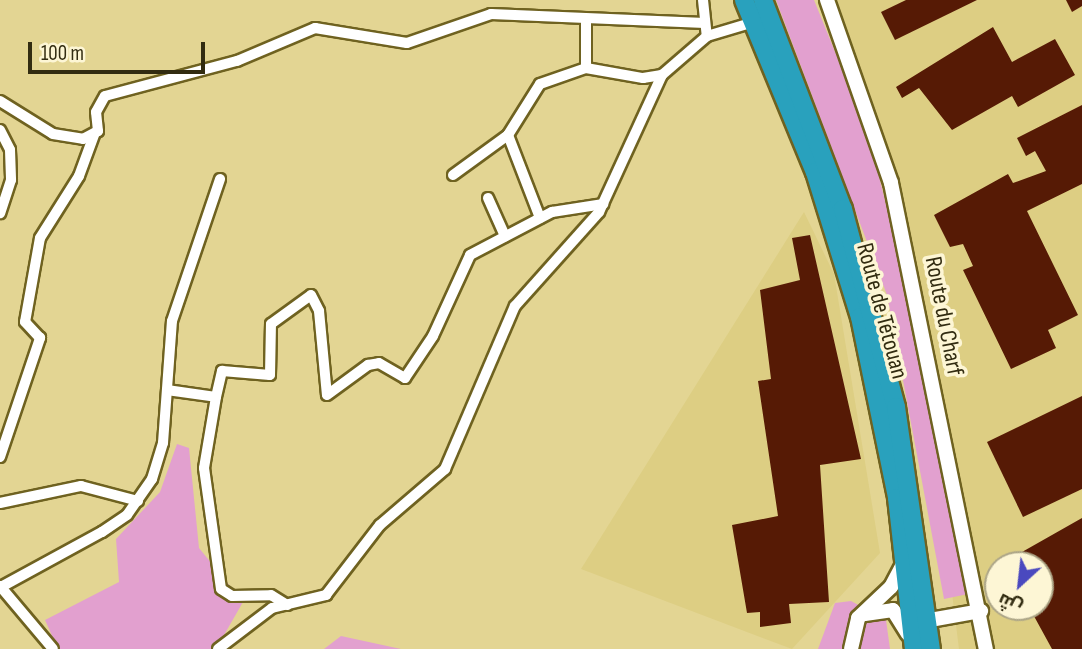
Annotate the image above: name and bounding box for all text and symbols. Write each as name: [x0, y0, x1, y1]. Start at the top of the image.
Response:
scale bar: [32, 28, 208, 72]
text: 100 m: [41, 41, 84, 66]
street label: Route de Tétouan: [850, 240, 914, 382]
street label: Route du Charf: [918, 254, 970, 378]
north arrow: [984, 551, 1054, 621]
text: ش: [994, 588, 1026, 619]

